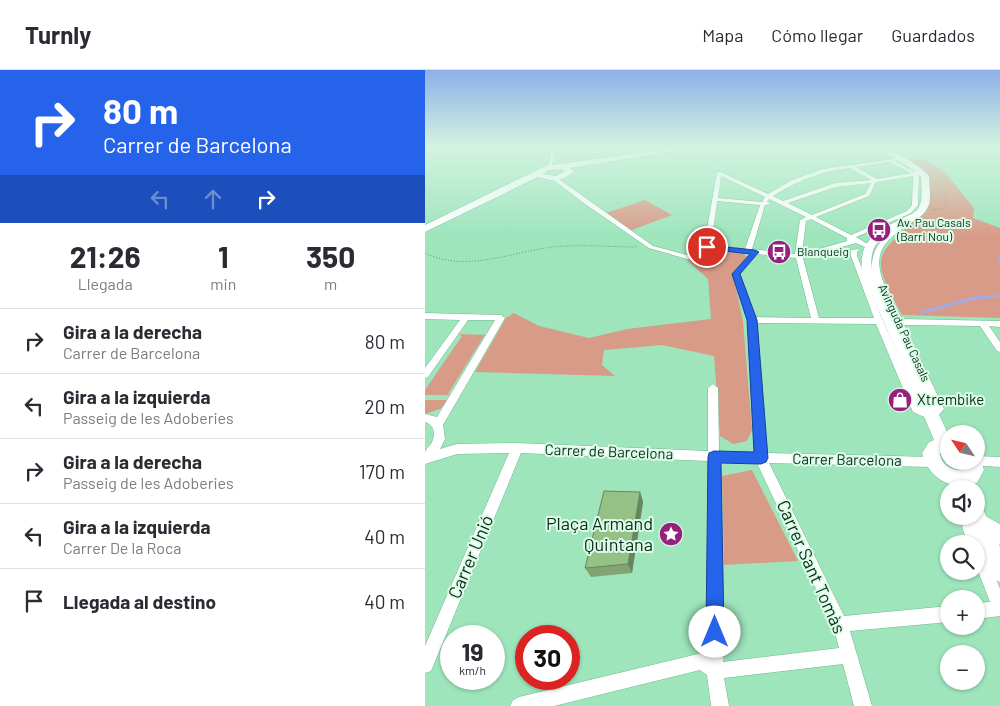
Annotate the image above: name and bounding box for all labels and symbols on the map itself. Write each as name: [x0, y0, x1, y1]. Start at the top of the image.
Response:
place label: Av. Pau Casals (Barri Nou): [896, 215, 971, 243]
bus stop icon: Av. Pau Casals (Barri Nou): [866, 217, 892, 243]
pin: [686, 226, 728, 268]
bus stop icon: Blanqueig: [766, 239, 792, 265]
place label: Blanqueig: [797, 244, 849, 258]
street label: Avinguda Pau Casals: [876, 282, 934, 384]
shop icon: Xtrembike: [887, 387, 913, 413]
place label: Xtrembike: [917, 390, 984, 408]
north arrow: [940, 425, 985, 470]
street label: Carrer de Barcelona: [544, 440, 674, 462]
street label: Carrer Barcelona: [792, 449, 902, 469]
street label: Carrer Sant Tomàs: [773, 496, 851, 637]
street label: Carrer Unió: [443, 512, 497, 602]
place label: Plaça Armand Quintana: [546, 512, 653, 555]
place icon: Plaça Armand Quintana: [658, 521, 684, 547]
position arrow: [688, 605, 740, 657]
speed limit sign: 30: [515, 625, 580, 690]

